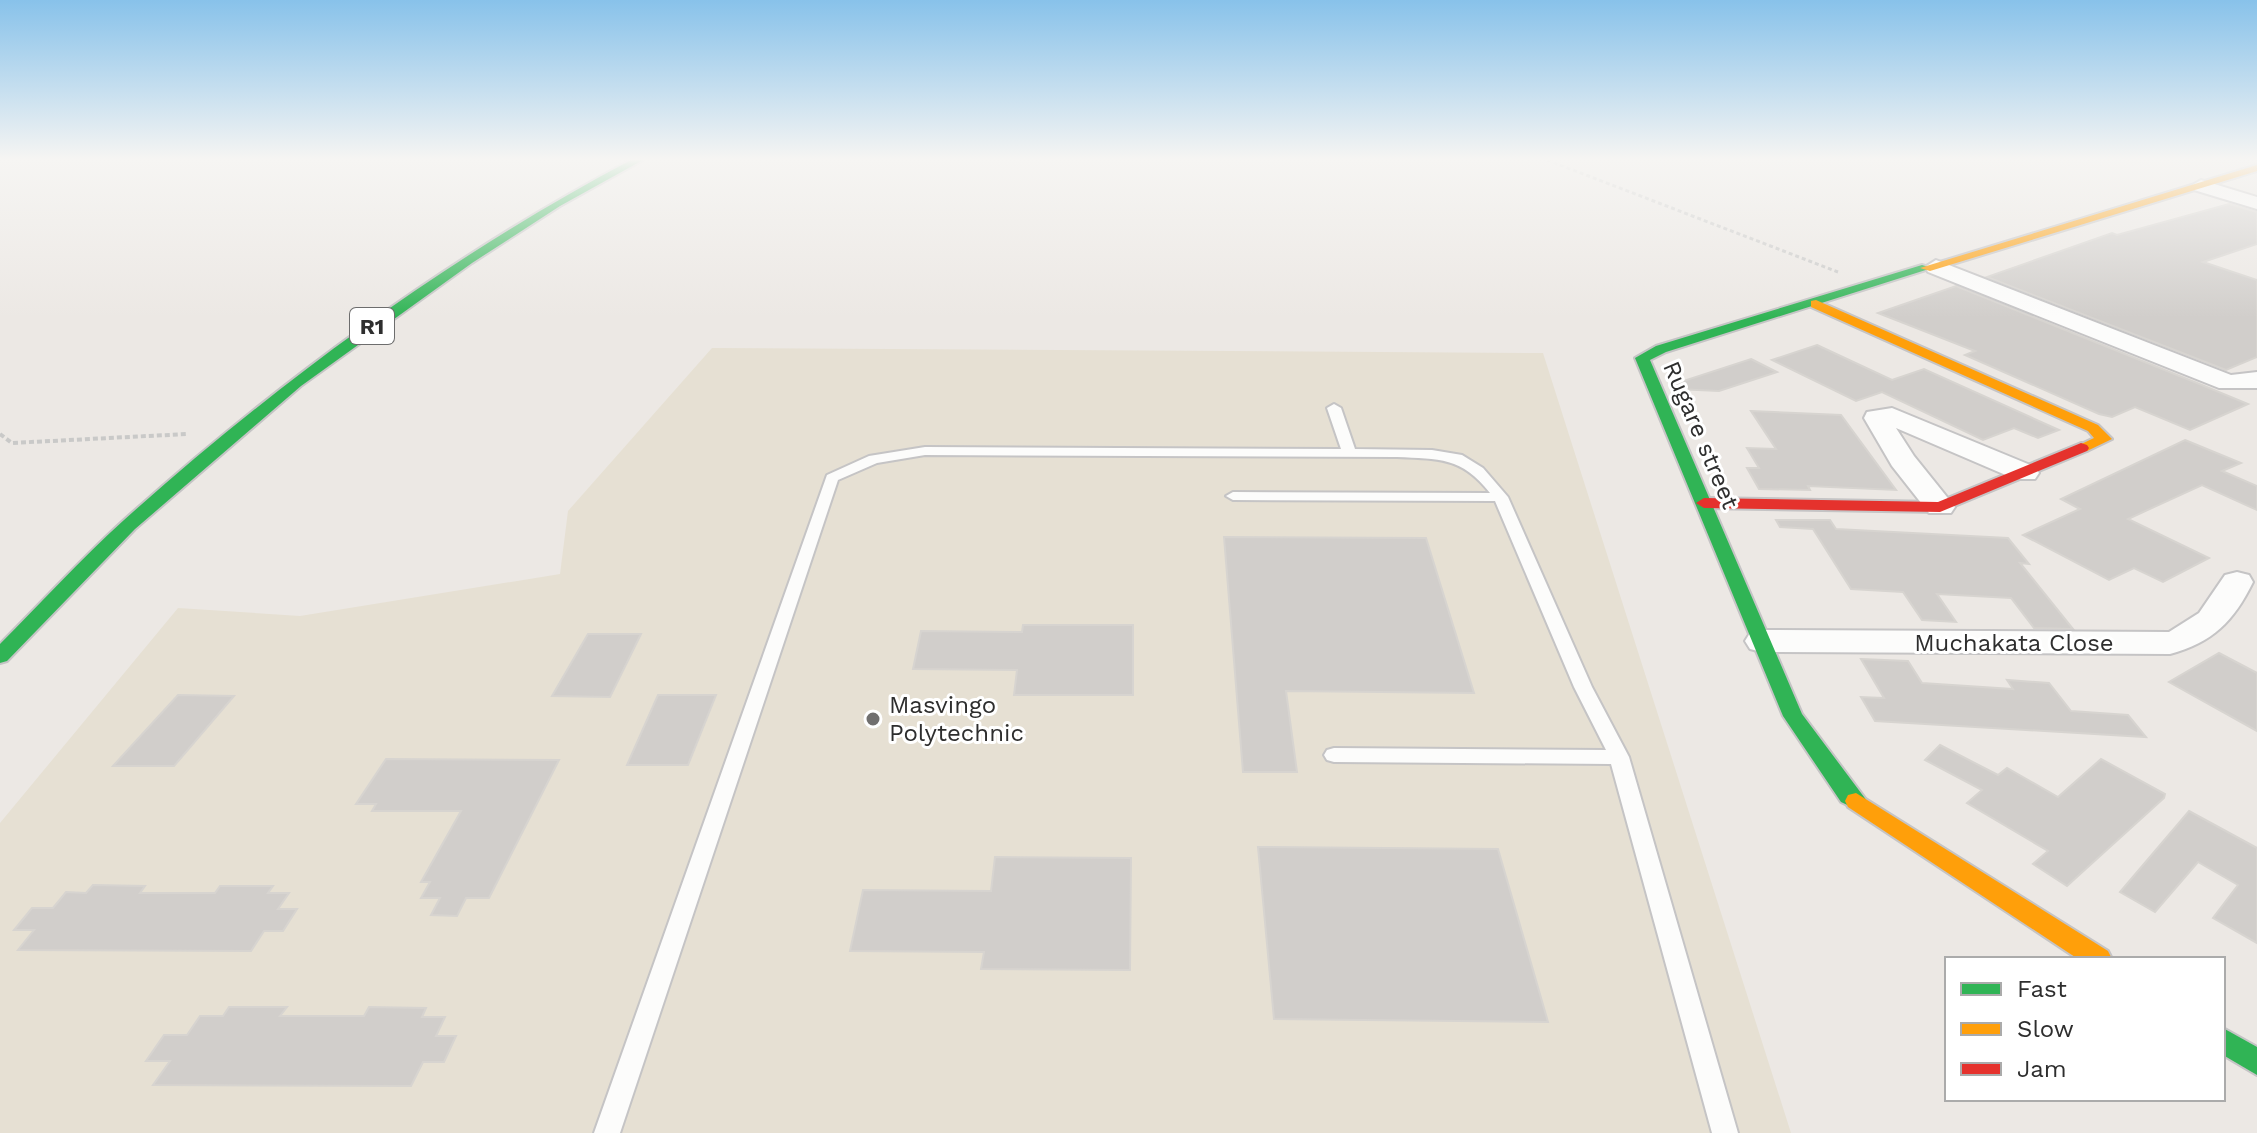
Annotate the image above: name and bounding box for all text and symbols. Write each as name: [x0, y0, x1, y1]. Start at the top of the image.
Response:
road number: R1: [350, 308, 394, 344]
street label: Rugare street: [1657, 357, 1745, 513]
street label: Muchakata Close: [1914, 629, 2114, 657]
place label: Masvingo Polytechnic: [889, 691, 1024, 747]
marker: Masvingo Polytechnic: [864, 710, 882, 728]
legend: [1945, 957, 2225, 1101]
text: Fast: [2017, 975, 2067, 1003]
text: Slow: [2017, 1015, 2074, 1043]
text: Jam: [2017, 1055, 2067, 1083]

